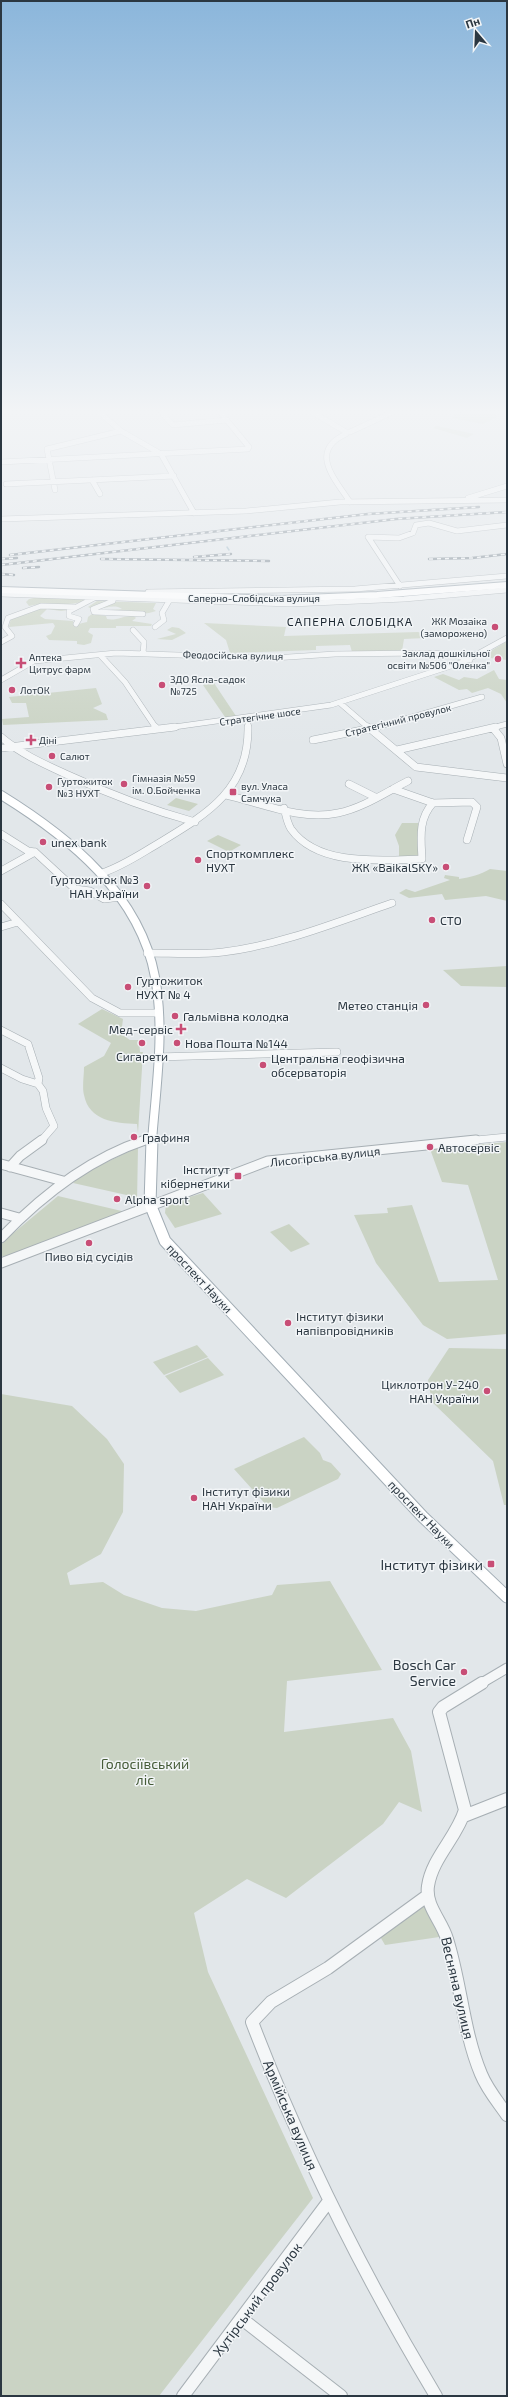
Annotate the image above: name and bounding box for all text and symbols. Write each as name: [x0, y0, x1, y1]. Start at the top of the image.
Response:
north arrow: [456, 12, 496, 52]
text: Пн: [464, 14, 481, 31]
street label: Саперно-Слобідська вулиця: [188, 592, 320, 605]
district label: САПЕРНА СЛОБІДКА: [287, 614, 413, 628]
place label: ЖК Мозаіка (заморожено): [420, 615, 487, 639]
marker: ЖК Мозаіка (заморожено): [490, 622, 500, 632]
place label: Заклад дошкільної освіти №506 "Оленка": [387, 647, 490, 671]
street label: Феодосійська вулиця: [183, 648, 283, 663]
place label: Аптека Цитрус фарм: [29, 651, 91, 676]
marker: Заклад дошкільної освіти №506 "Оленка": [493, 654, 503, 664]
marker: Аптека Цитрус фарм: [16, 658, 26, 668]
place label: ЗДО Ясла-садок №725: [170, 673, 246, 697]
marker: ЗДО Ясла-садок №725: [157, 680, 167, 690]
place label: ЛотОК: [20, 684, 50, 696]
marker: ЛотОК: [7, 685, 17, 695]
street label: Стратегічний провулок: [344, 701, 453, 740]
street label: Стратегічне шосе: [219, 704, 301, 728]
place label: Діні: [39, 734, 57, 746]
marker: Діні: [26, 735, 36, 745]
place label: Салют: [60, 750, 90, 762]
marker: Салют: [47, 751, 57, 761]
place label: Гімназія №59 ім. О.Бойченка: [132, 772, 200, 796]
place label: Гуртожиток №3 НУХТ: [57, 775, 113, 799]
marker: Гімназія №59 ім. О.Бойченка: [119, 779, 129, 789]
place label: вул. Уласа Самчука: [241, 780, 288, 805]
marker: Гуртожиток №3 НУХТ: [44, 782, 54, 792]
marker: вул. Уласа Самчука: [228, 787, 238, 797]
place label: unex bank: [51, 835, 107, 849]
marker: unex bank: [38, 837, 48, 847]
place label: Спорткомплекс НУХТ: [206, 846, 294, 874]
marker: Спорткомплекс НУХТ: [193, 855, 203, 865]
place label: ЖК «BaikalSKY»: [352, 860, 438, 874]
marker: ЖК «BaikalSKY»: [441, 862, 451, 872]
place label: Гуртожиток №3 НАН України: [50, 872, 139, 900]
marker: Гуртожиток №3 НАН України: [142, 881, 152, 891]
place label: СТО: [440, 913, 462, 927]
marker: СТО: [427, 915, 437, 925]
place label: Гуртожиток НУХТ № 4: [136, 973, 203, 1001]
marker: Гуртожиток НУХТ № 4: [123, 982, 133, 992]
place label: Метео станція: [337, 998, 418, 1012]
marker: Метео станція: [421, 1000, 431, 1010]
place label: Гальмівна колодка: [183, 1009, 289, 1023]
marker: Гальмівна колодка: [170, 1011, 180, 1021]
place label: Мед-сервіс: [109, 1022, 173, 1036]
marker: Мед-сервіс: [176, 1024, 186, 1034]
place label: Нова Пошта №144: [185, 1036, 288, 1050]
marker: Сигарети: [137, 1038, 147, 1048]
marker: Нова Пошта №144: [172, 1038, 182, 1048]
place label: Сигарети: [116, 1049, 168, 1063]
place label: Центральна геофізична обсерваторія: [271, 1051, 405, 1079]
marker: Центральна геофізична обсерваторія: [258, 1060, 268, 1070]
place label: Графиня: [142, 1130, 190, 1144]
marker: Графиня: [129, 1132, 139, 1142]
place label: Автосервіс: [438, 1140, 500, 1154]
marker: Автосервіс: [425, 1142, 435, 1152]
street label: Лисогірська вулиця: [269, 1143, 381, 1170]
place label: Інститут кібернетики: [161, 1162, 230, 1190]
marker: Інститут кібернетики: [233, 1171, 243, 1181]
place label: Alpha sport: [125, 1192, 189, 1206]
marker: Alpha sport: [112, 1194, 122, 1204]
marker: Пиво від сусідів: [84, 1238, 94, 1248]
street label: проспект Науки: [164, 1240, 236, 1316]
place label: Пиво від сусідів: [45, 1249, 133, 1264]
place label: Інститут фізики напівпровідників: [296, 1309, 394, 1337]
marker: Інститут фізики напівпровідників: [283, 1318, 293, 1328]
place label: Циклотрон У-240 НАН України: [381, 1377, 479, 1405]
marker: Циклотрон У-240 НАН України: [482, 1386, 492, 1396]
street label: проспект Науки: [385, 1477, 458, 1552]
place label: Інститут фізики НАН України: [202, 1484, 290, 1512]
marker: Інститут фізики НАН України: [189, 1493, 199, 1503]
place label: Інститут фізики: [380, 1556, 483, 1573]
marker: Інститут фізики: [486, 1559, 496, 1569]
place label: Bosch Car Service: [393, 1656, 456, 1689]
marker: Bosch Car Service: [459, 1667, 469, 1677]
park label: Голосіївський ліс: [101, 1755, 189, 1788]
street label: Весняна вулиця: [438, 1935, 478, 2041]
street label: Армійська вулиця: [260, 2057, 322, 2173]
street label: Хутірський провулок: [209, 2239, 306, 2359]

